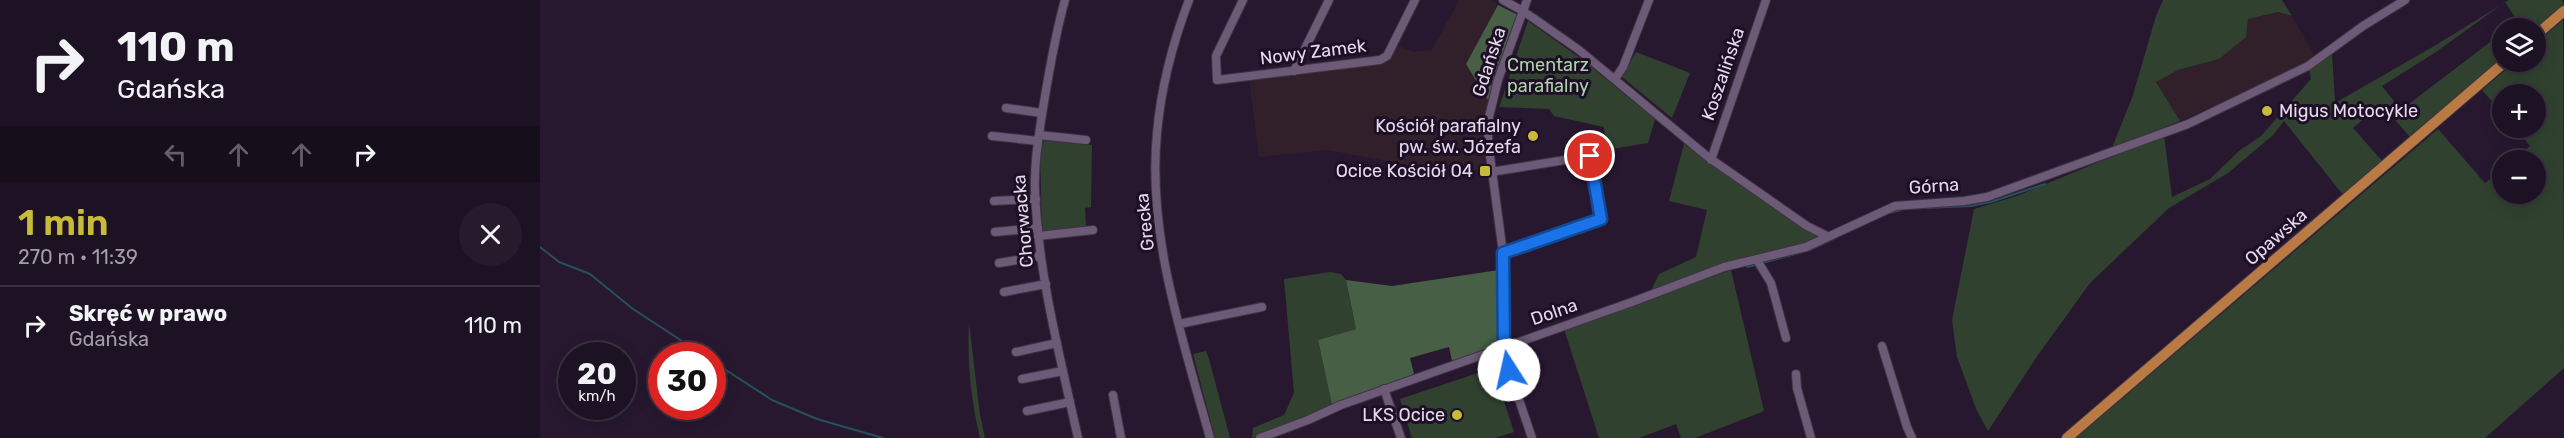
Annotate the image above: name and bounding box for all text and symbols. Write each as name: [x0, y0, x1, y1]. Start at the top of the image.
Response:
map controls: [2492, 18, 2546, 204]
button: layers: [2492, 18, 2546, 72]
text: 110 m: [117, 22, 235, 72]
icon: right: [18, 24, 96, 102]
street label: Gdańska: [1467, 24, 1511, 100]
street label: Koszalińska: [1697, 25, 1749, 123]
street label: Nowy Zamek: [1259, 34, 1368, 69]
park label: Cmentarz parafialny: [1507, 54, 1589, 97]
text: Gdańska: [117, 73, 225, 105]
button: +: [2492, 84, 2546, 138]
place label: Migus Motocykle: [2279, 100, 2418, 122]
marker: Migus Motocykle: [2260, 104, 2274, 118]
place label: Kościół parafialny pw. św. Józefa: [1375, 115, 1521, 158]
marker: Kościół parafialny pw. św. Józefa: [1526, 129, 1540, 143]
pin: [1564, 130, 1615, 181]
icon: left: [159, 138, 192, 171]
icon: ahead: [222, 138, 255, 171]
icon: ahead: [285, 138, 318, 171]
icon: right: [348, 138, 381, 171]
icon: arrive: [1573, 139, 1606, 172]
button: −: [2492, 150, 2546, 204]
place label: Ocice Kościół 04: [1336, 160, 1473, 182]
marker: Ocice Kościół 04: [1478, 164, 1492, 178]
street label: Górna: [1908, 173, 1960, 199]
street label: Chorwacka: [1008, 174, 1038, 268]
street label: Grecka: [1131, 192, 1159, 252]
text: 1 min: [18, 201, 109, 244]
button: close: [459, 203, 522, 266]
street label: Opawska: [2240, 204, 2312, 270]
text: 270 m · 11:39: [18, 245, 138, 269]
street label: Dolna: [1528, 294, 1580, 330]
text: Skręć w prawo: [69, 300, 227, 327]
icon: right: [18, 309, 51, 342]
text: 110 m: [464, 312, 522, 339]
text: Gdańska: [69, 327, 149, 351]
position arrow: [1477, 338, 1541, 402]
speed limit sign: 30: [648, 342, 726, 420]
text: 20: [577, 356, 617, 392]
text: km/h: [578, 387, 616, 405]
place label: LKS Ocice: [1362, 404, 1445, 426]
marker: LKS Ocice: [1450, 408, 1464, 422]

